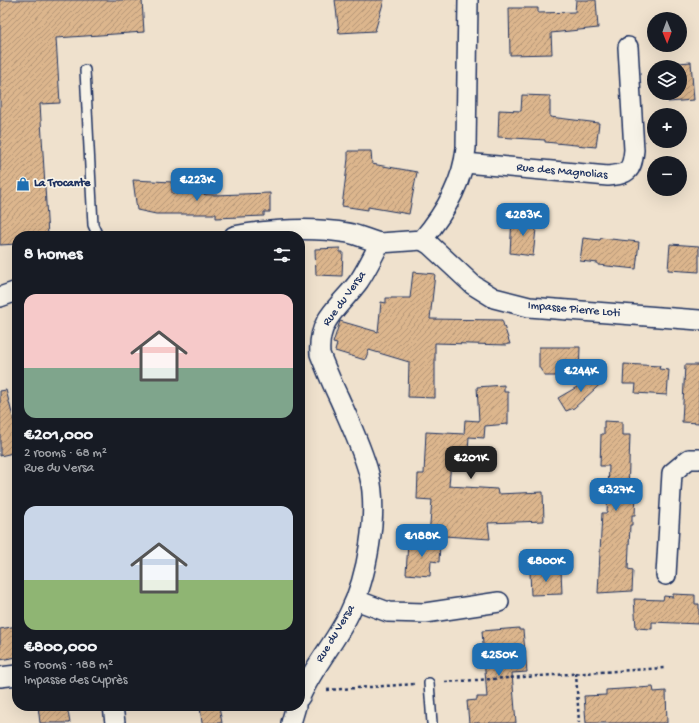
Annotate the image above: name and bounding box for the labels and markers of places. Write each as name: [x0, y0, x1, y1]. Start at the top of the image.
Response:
pin: €223K: [169, 168, 225, 202]
shop icon: La Trocante: [15, 176, 31, 192]
place label: La Trocante: [34, 177, 91, 191]
pin: €283K: [495, 203, 551, 237]
pin: €244K: [553, 359, 609, 393]
pin: €201K: [443, 446, 499, 480]
pin: €327K: [588, 478, 644, 512]
pin: €188K: [394, 524, 450, 558]
pin: €800K: [518, 549, 574, 583]
pin: €250K: [471, 643, 527, 677]

